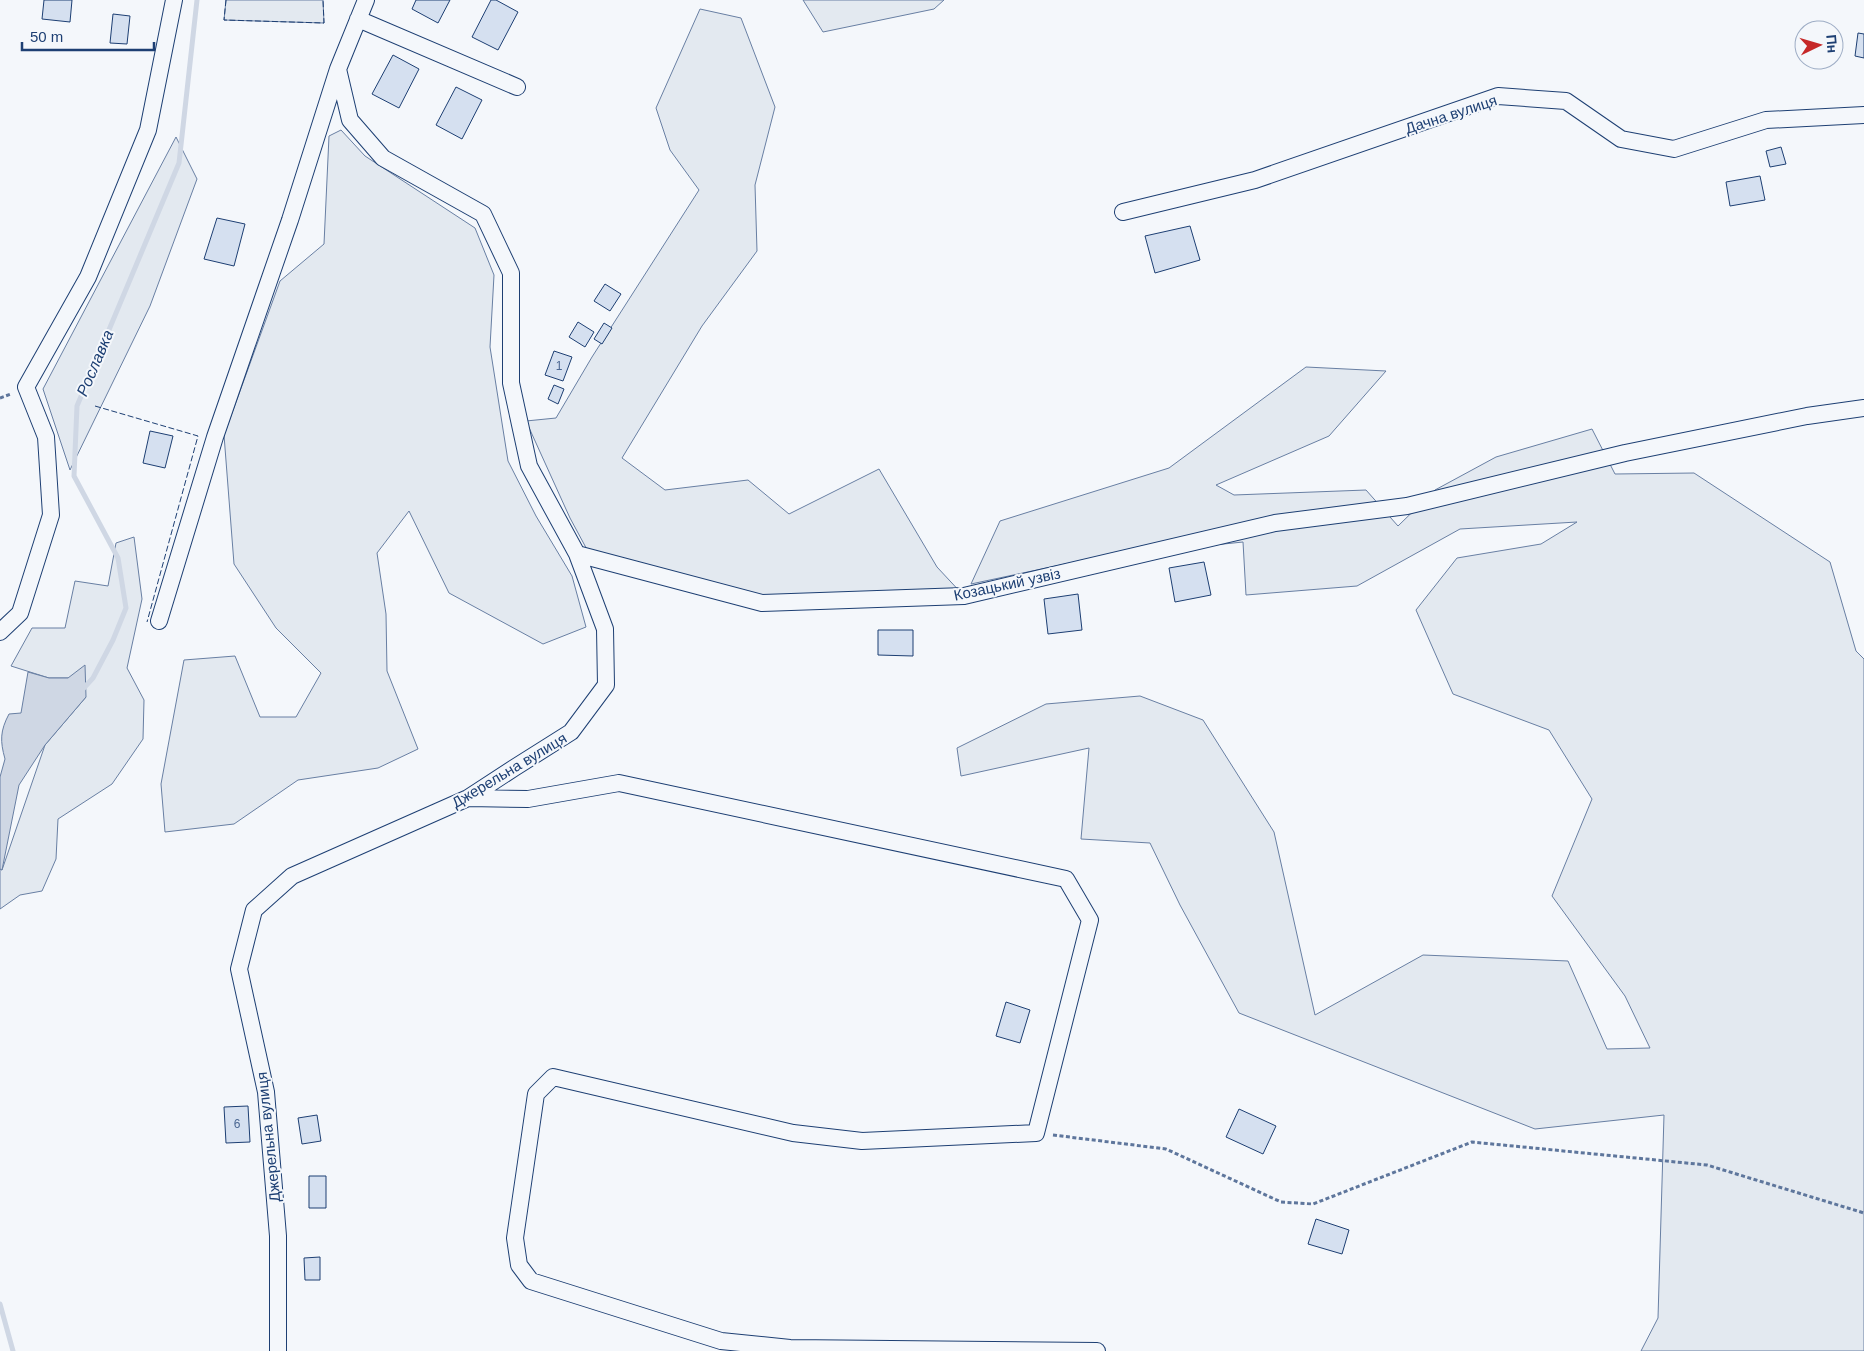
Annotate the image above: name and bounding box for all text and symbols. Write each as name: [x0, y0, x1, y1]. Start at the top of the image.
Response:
scale bar: [22, 20, 155, 52]
north arrow: [1794, 20, 1844, 70]
text: 50 m: [30, 28, 63, 45]
text: Пн: [1823, 34, 1841, 54]
street label: Дачна вулиця: [1403, 91, 1499, 137]
water label: Рославка: [73, 327, 117, 399]
house number: 1: [556, 359, 563, 373]
street label: Козацький узвіз: [952, 564, 1062, 604]
street label: Джерельна вулиця: [449, 729, 569, 811]
street label: Джерельна вулиця: [253, 1071, 283, 1203]
house number: 6: [234, 1117, 241, 1131]

